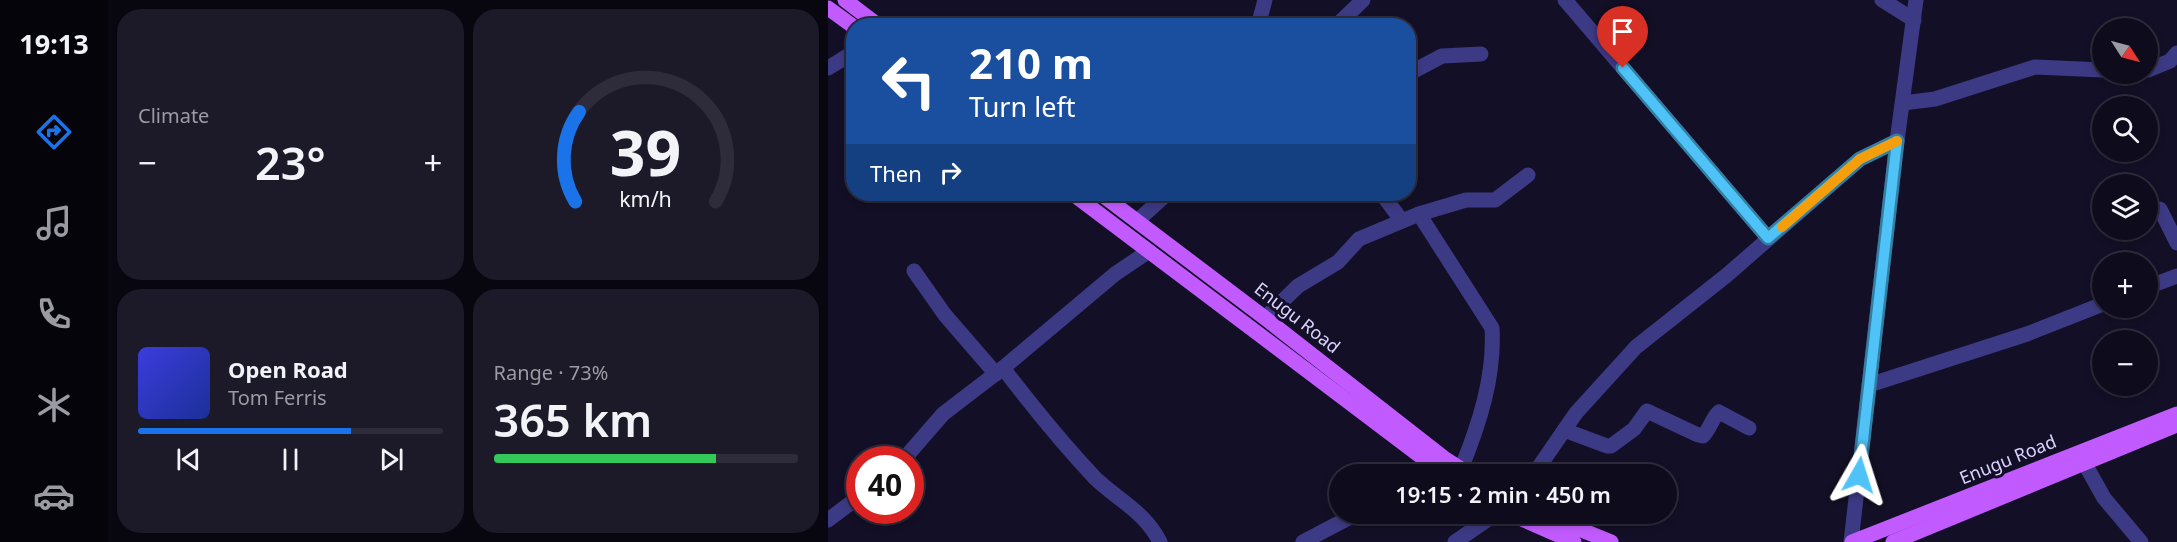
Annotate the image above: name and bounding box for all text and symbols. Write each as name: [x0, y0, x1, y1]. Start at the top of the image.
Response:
pin: [1597, 6, 1648, 68]
icon: arrive: [1606, 15, 1639, 48]
north arrow: [2092, 18, 2158, 84]
map controls: [2092, 18, 2158, 396]
text: 19:13: [19, 25, 89, 62]
text: 210 m: [969, 34, 1093, 91]
icon: left: [870, 42, 948, 120]
text: Turn left: [969, 88, 1075, 125]
button: search: [2092, 96, 2158, 162]
text: Climate: [138, 102, 209, 129]
text: 39: [610, 109, 681, 194]
icon: directions: [33, 111, 75, 153]
text: 23°: [255, 132, 326, 193]
text: −: [138, 140, 157, 185]
text: +: [424, 140, 443, 185]
icon: right: [934, 156, 967, 189]
text: Then: [870, 158, 922, 188]
button: layers: [2092, 174, 2158, 240]
text: km/h: [619, 184, 672, 213]
icon: music: [33, 202, 75, 244]
button: +: [2092, 252, 2158, 318]
street label: Enugu Road: [1250, 276, 1345, 358]
icon: phone: [33, 293, 75, 335]
button: −: [2092, 330, 2158, 396]
text: Open Road: [228, 354, 348, 384]
text: Range · 73%: [494, 359, 608, 386]
icon: climate: [33, 384, 75, 426]
text: Tom Ferris: [228, 384, 327, 411]
text: 365 km: [494, 389, 652, 450]
street label: Enugu Road: [1956, 429, 2060, 489]
icon: previous: [172, 443, 205, 476]
icon: pause: [274, 443, 307, 476]
icon: next: [375, 443, 408, 476]
position arrow: [1827, 443, 1891, 507]
speed limit sign: 40: [846, 446, 924, 524]
icon: car: [33, 475, 75, 517]
text: 19:15 · 2 min · 450 m: [1395, 479, 1611, 509]

